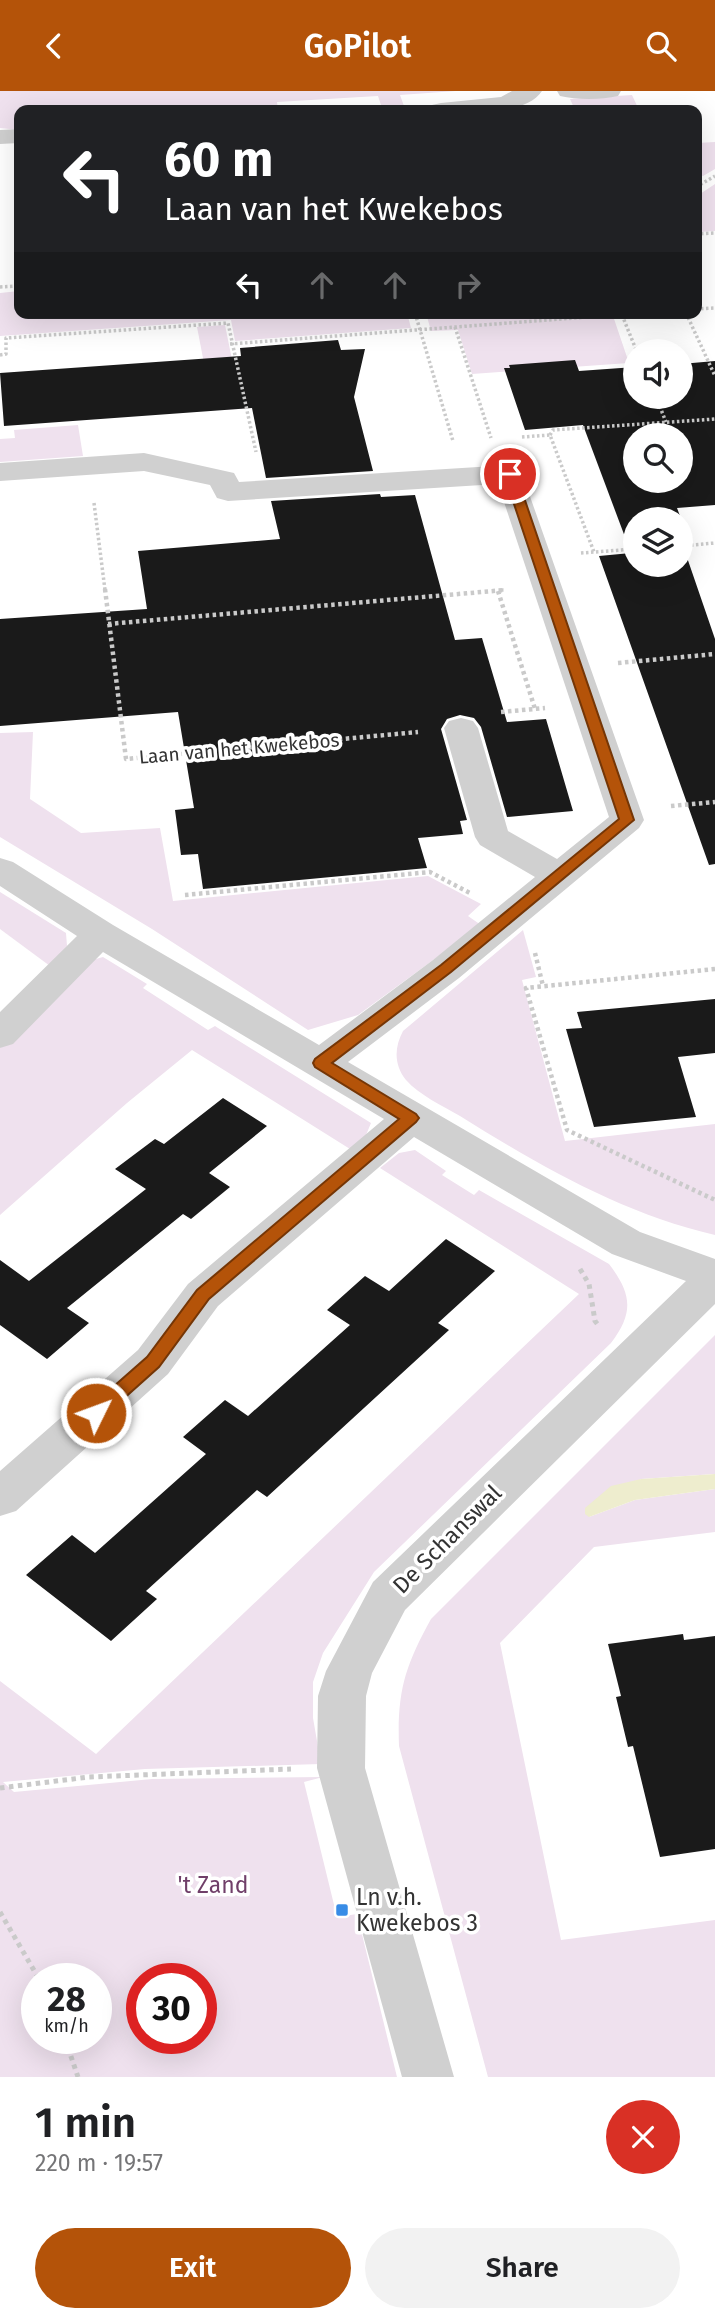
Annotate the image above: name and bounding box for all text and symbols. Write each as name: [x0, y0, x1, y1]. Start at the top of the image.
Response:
icon: back: [35, 27, 73, 65]
text: GoPilot: [304, 27, 411, 65]
icon: search: [642, 27, 680, 65]
text: 60 m: [164, 130, 273, 189]
icon: left: [49, 133, 140, 224]
text: Laan van het Kwekebos: [164, 190, 503, 228]
icon: left: [230, 266, 268, 304]
icon: ahead: [303, 266, 341, 304]
icon: ahead: [376, 266, 414, 304]
icon: right: [449, 266, 487, 304]
map controls: [623, 339, 693, 577]
button: sound: [623, 339, 693, 409]
button: search: [623, 423, 693, 493]
pin: [480, 444, 540, 504]
icon: arrive: [491, 455, 529, 493]
button: layers: [623, 507, 693, 577]
street label: Laan van het Kwekebos: [138, 728, 340, 769]
position arrow: [59, 1376, 133, 1450]
street label: De Schanswal: [387, 1479, 507, 1599]
park label: 't Zand: [177, 1871, 249, 1899]
place label: Ln v.h. Kwekebos 3: [356, 1883, 478, 1937]
marker: Ln v.h. Kwekebos 3: [334, 1902, 350, 1918]
speed limit sign: 30: [126, 1963, 217, 2054]
text: 28: [47, 1978, 86, 2020]
text: km/h: [44, 2015, 89, 2037]
text: 1 min: [35, 2098, 136, 2148]
button: close: [606, 2100, 680, 2174]
text: 220 m · 19:57: [35, 2149, 163, 2177]
button: Exit: [35, 2228, 351, 2308]
button: Share: [365, 2228, 680, 2308]

